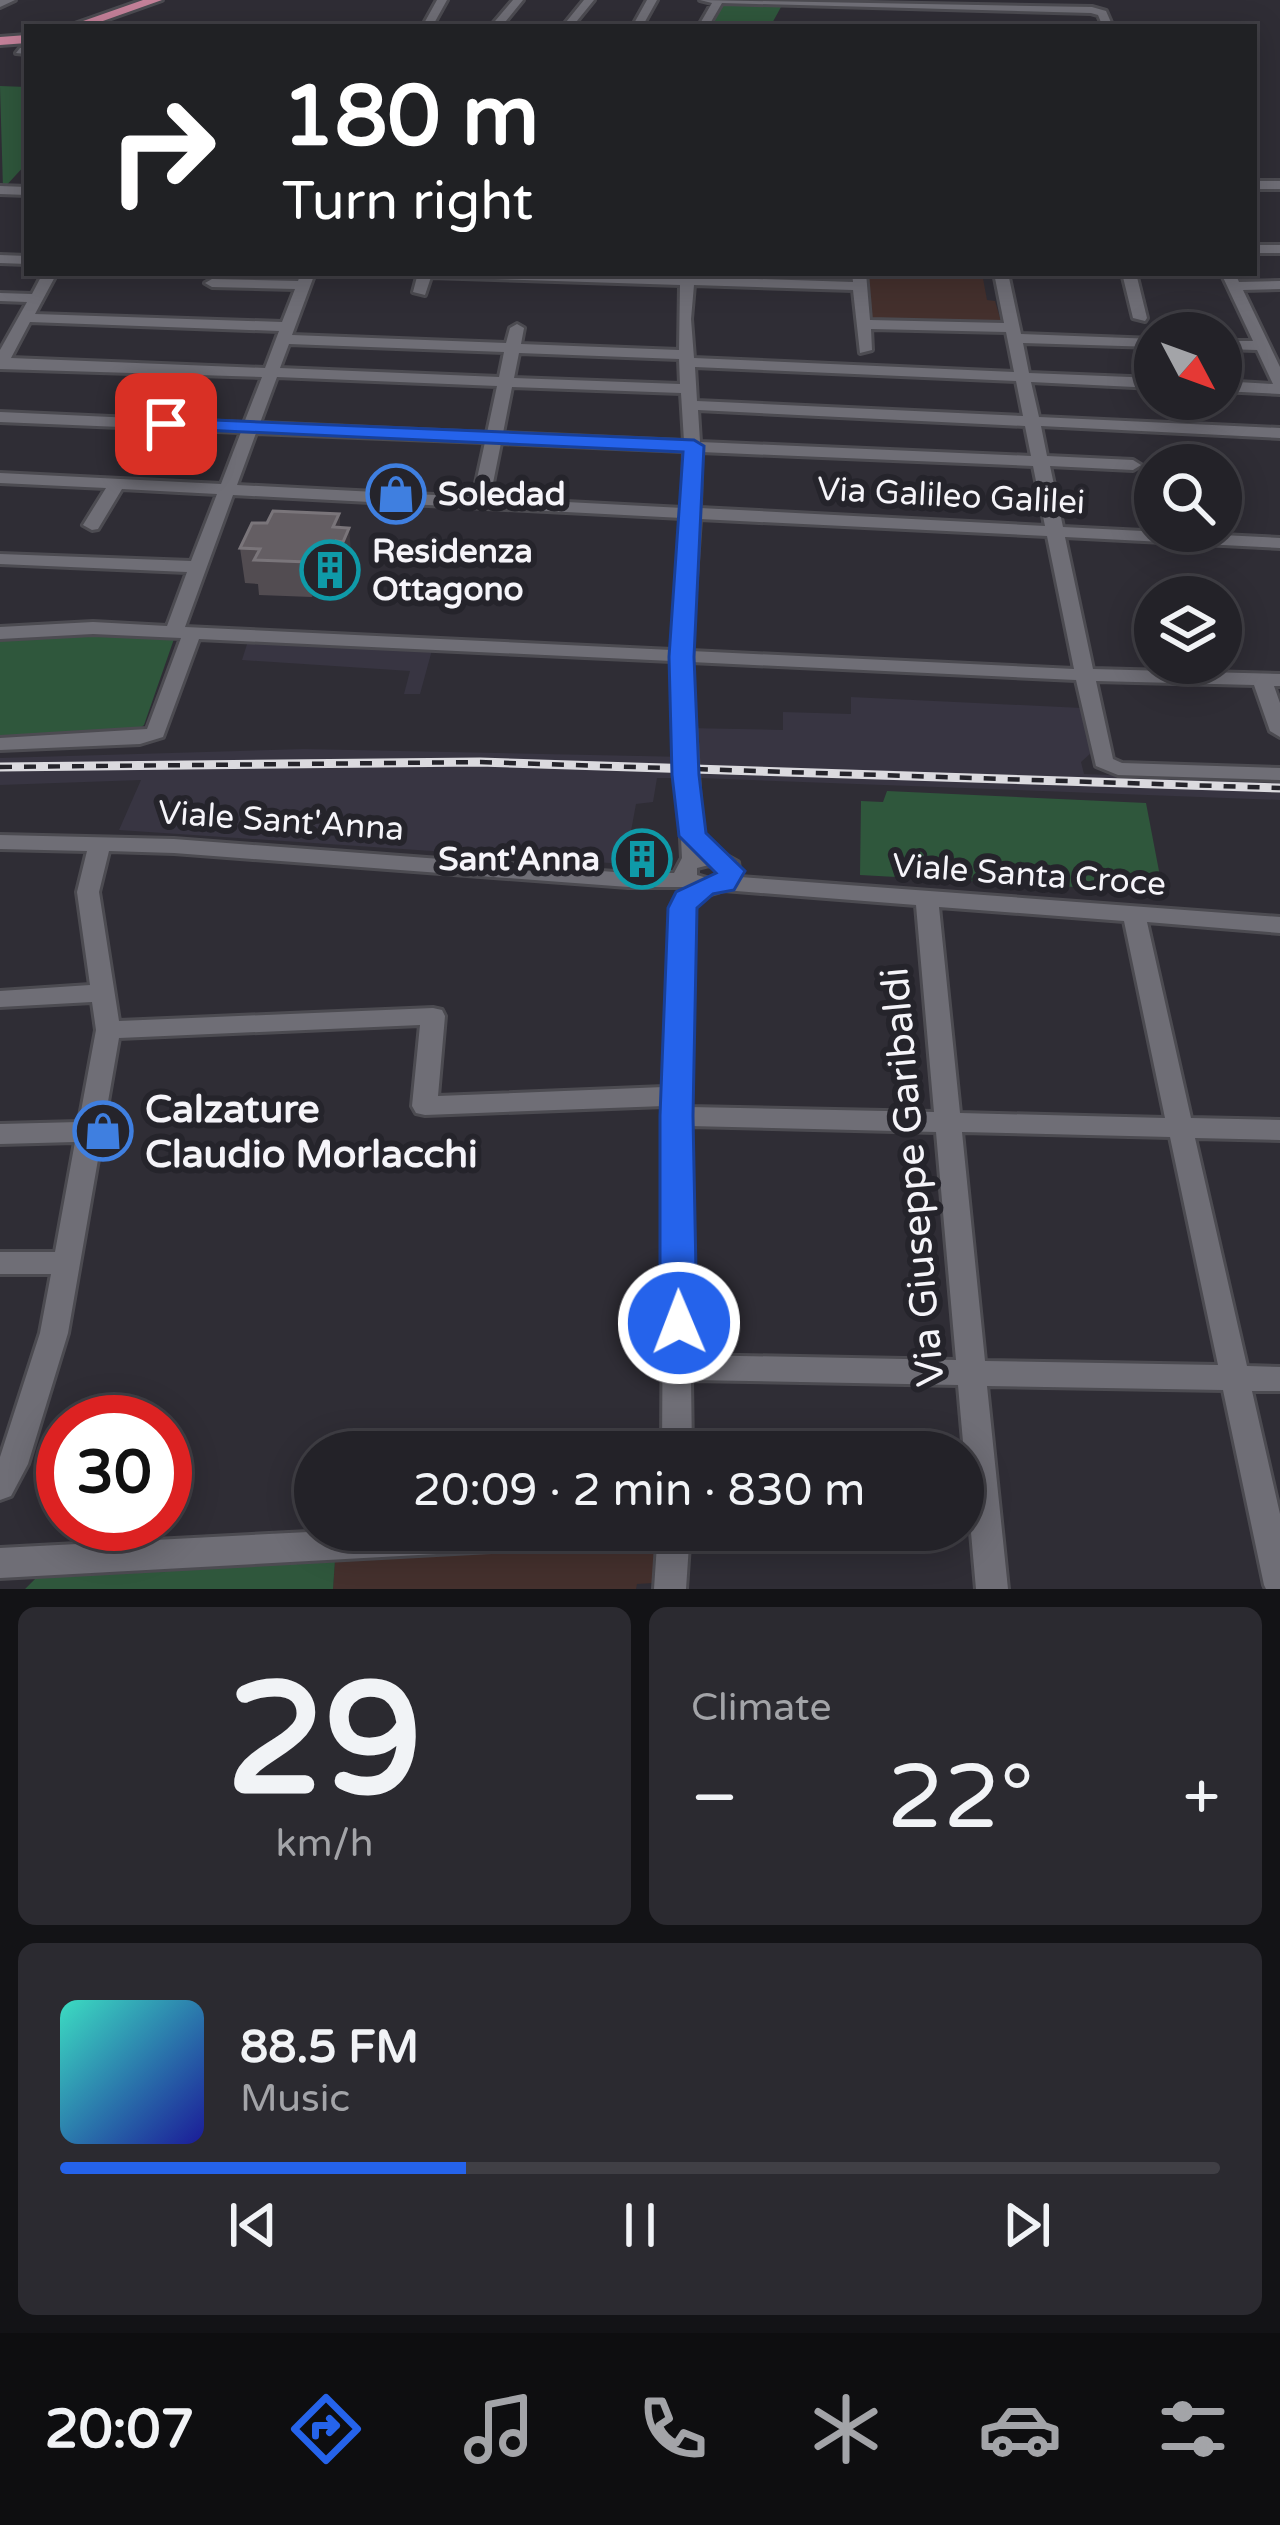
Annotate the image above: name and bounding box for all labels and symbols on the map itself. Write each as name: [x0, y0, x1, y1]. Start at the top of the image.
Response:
north arrow: [1134, 312, 1242, 420]
pin: [115, 373, 217, 475]
shop icon: Soledad: [365, 463, 427, 525]
street label: Via Galileo Galilei: [816, 470, 1086, 522]
place label: Soledad: [438, 475, 565, 514]
place label: Residenza Ottagono: [372, 532, 533, 609]
building icon: Residenza Ottagono: [299, 539, 361, 601]
street label: Viale Sant'Anna: [157, 793, 405, 849]
building icon: Sant'Anna: [611, 828, 673, 890]
place label: Sant'Anna: [438, 840, 600, 879]
street label: Viale Santa Croce: [891, 846, 1167, 904]
street label: Via Giuseppe Garibaldi: [871, 966, 955, 1388]
place label: Calzature Claudio Morlacchi: [145, 1086, 478, 1178]
shop icon: Calzature Claudio Morlacchi: [72, 1100, 134, 1162]
position arrow: [616, 1260, 742, 1386]
speed limit sign: 30: [36, 1395, 192, 1551]

